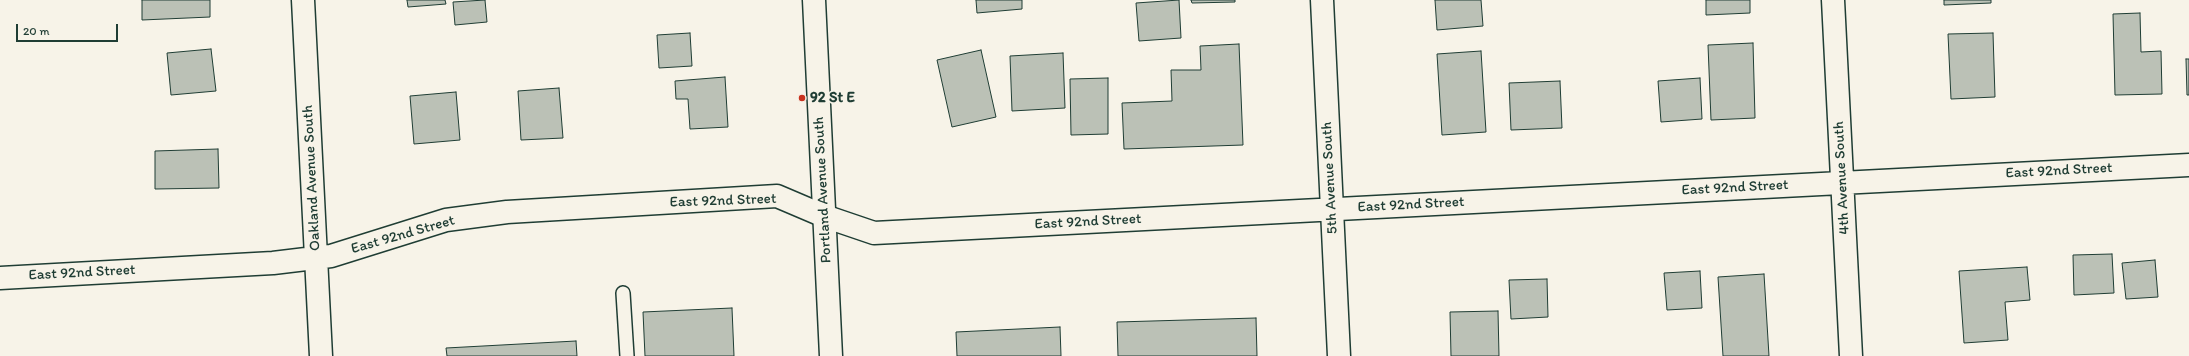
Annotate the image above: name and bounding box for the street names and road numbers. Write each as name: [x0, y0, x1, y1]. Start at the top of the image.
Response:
street label: Oakland Avenue South: [299, 105, 325, 251]
street label: Portland Avenue South: [810, 116, 836, 264]
street label: 5th Avenue South: [1318, 121, 1342, 235]
street label: 4th Avenue South: [1830, 121, 1854, 235]
street label: East 92nd Street: [2005, 159, 2113, 183]
street label: East 92nd Street: [1681, 176, 1789, 200]
street label: East 92nd Street: [669, 190, 777, 212]
street label: East 92nd Street: [1357, 193, 1465, 217]
street label: East 92nd Street: [1034, 210, 1142, 234]
street label: East 92nd Street: [349, 212, 457, 258]
street label: East 92nd Street: [28, 261, 136, 285]

